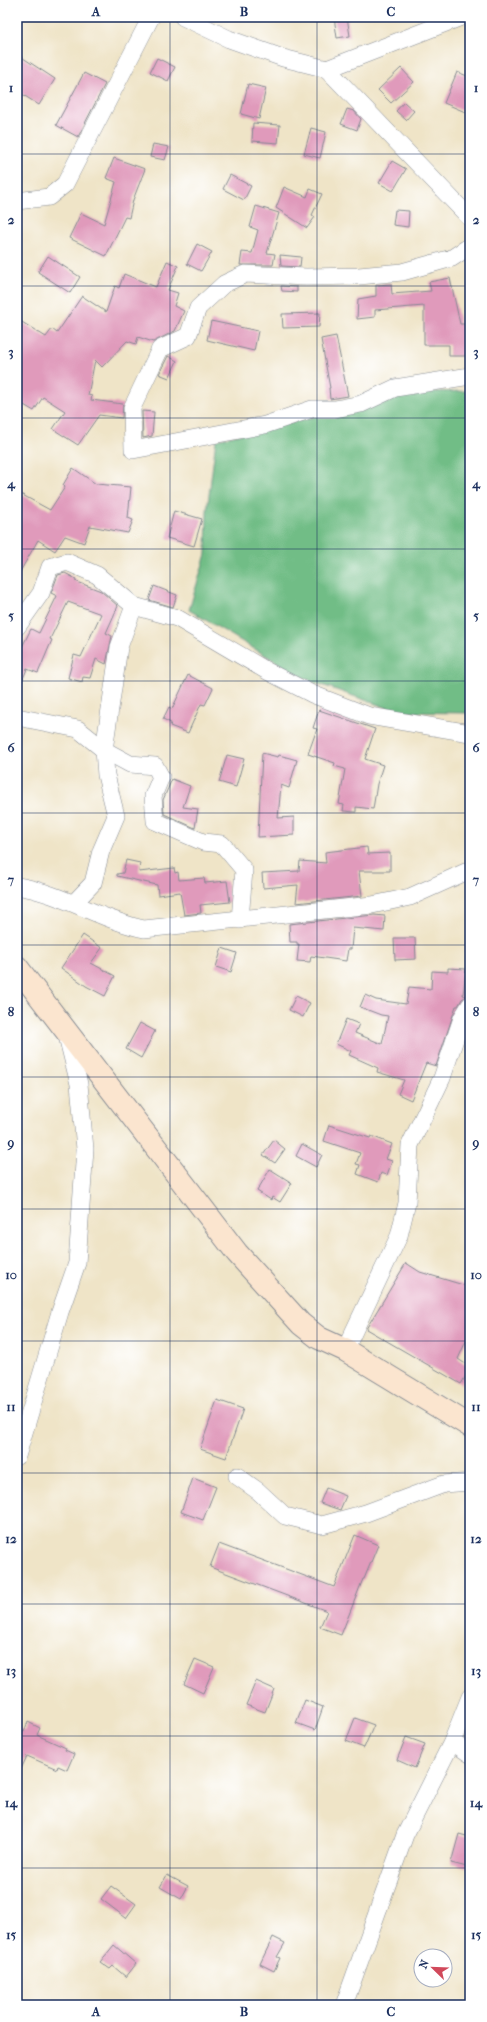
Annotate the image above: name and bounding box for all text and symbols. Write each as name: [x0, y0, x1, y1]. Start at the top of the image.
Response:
text: A: [91, 4, 101, 19]
text: B: [240, 4, 249, 19]
text: C: [387, 4, 396, 19]
text: 1: [9, 80, 14, 95]
text: 1: [474, 80, 479, 95]
text: 2: [8, 212, 15, 227]
text: 2: [473, 212, 480, 227]
text: 3: [8, 344, 14, 360]
text: 3: [473, 344, 479, 360]
text: 4: [6, 476, 16, 492]
text: 4: [471, 476, 481, 492]
text: 5: [8, 608, 14, 623]
text: 5: [473, 608, 479, 623]
text: 6: [7, 740, 15, 755]
text: 6: [472, 740, 480, 755]
text: 7: [7, 872, 15, 887]
text: 7: [472, 872, 480, 887]
text: 8: [8, 1004, 15, 1019]
text: 8: [473, 1004, 480, 1019]
text: 9: [7, 1135, 15, 1151]
text: 9: [472, 1135, 480, 1151]
text: 10: [5, 1267, 17, 1282]
text: 10: [470, 1267, 482, 1282]
text: 11: [6, 1399, 16, 1414]
text: 11: [471, 1399, 481, 1414]
text: 12: [5, 1531, 17, 1546]
text: 12: [470, 1531, 482, 1546]
text: 13: [6, 1663, 16, 1679]
text: 13: [471, 1663, 481, 1679]
text: 14: [5, 1795, 18, 1811]
text: 14: [470, 1795, 483, 1811]
text: 15: [6, 1927, 16, 1942]
text: 15: [471, 1927, 481, 1942]
north arrow: [413, 1948, 453, 1988]
text: N: [417, 1957, 432, 1971]
text: A: [91, 2004, 101, 2019]
text: B: [240, 2004, 249, 2019]
text: C: [387, 2004, 396, 2019]

